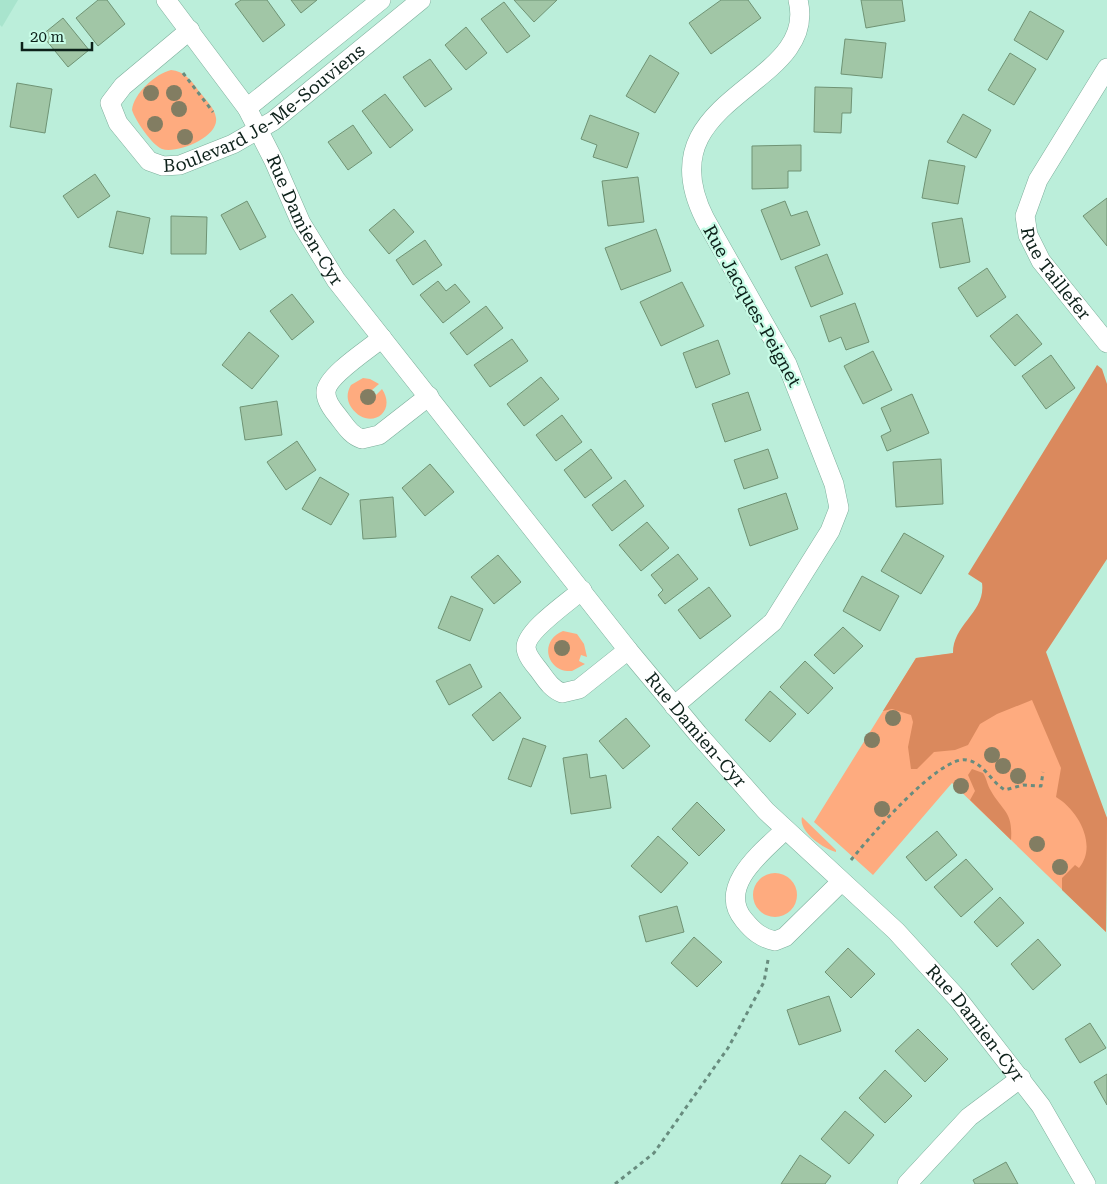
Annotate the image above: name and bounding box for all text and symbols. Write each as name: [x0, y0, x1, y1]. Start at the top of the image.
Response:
scale bar: [22, 20, 92, 52]
text: 20 m: [30, 28, 65, 46]
street label: Boulevard Je-Me-Souviens: [162, 39, 369, 176]
street label: Rue Damien-Cyr: [263, 151, 347, 289]
street label: Rue Jacques-Peignet: [699, 221, 806, 390]
street label: Rue Taillefer: [1017, 226, 1095, 324]
street label: Rue Damien-Cyr: [641, 668, 751, 791]
street label: Rue Damien-Cyr: [922, 960, 1029, 1086]

